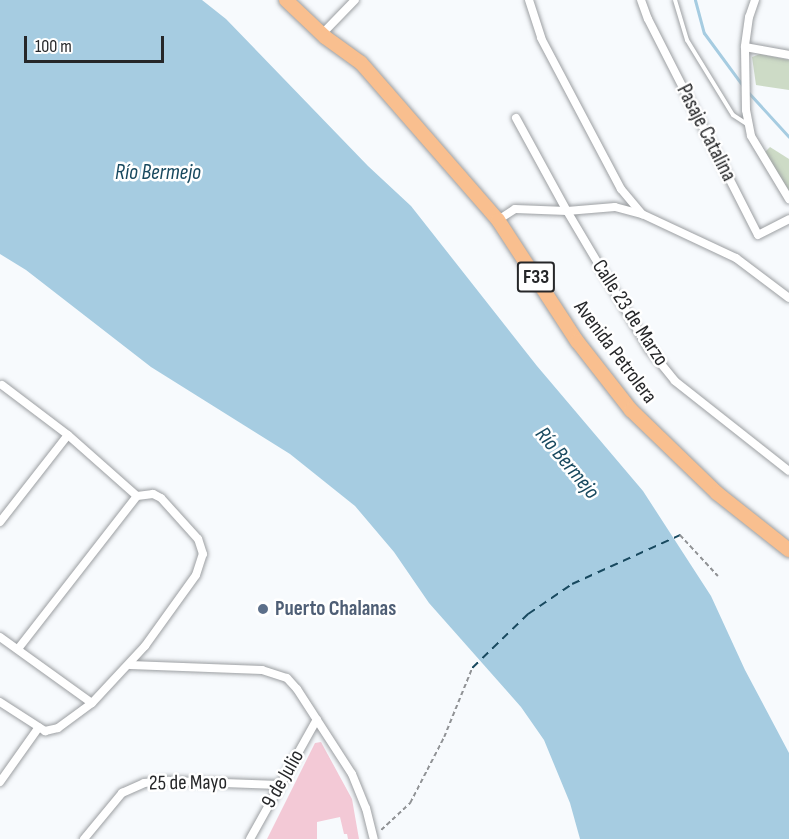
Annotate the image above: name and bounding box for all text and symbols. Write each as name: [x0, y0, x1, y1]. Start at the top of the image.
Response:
scale bar: [27, 24, 166, 62]
text: 100 m: [35, 36, 72, 57]
street label: Pasaje Catalina: [671, 80, 741, 186]
water label: Río Bermejo: [115, 160, 201, 186]
street label: Calle 23 de Marzo: [586, 255, 674, 371]
road number: F33: [516, 260, 556, 294]
street label: Avenida Petrolera: [568, 296, 662, 408]
water label: Río Bermejo: [529, 422, 605, 504]
place label: Puerto Chalanas: [275, 596, 396, 622]
marker: Puerto Chalanas: [256, 602, 270, 616]
street label: 9 de Julio: [256, 745, 310, 813]
street label: 25 de Mayo: [149, 770, 227, 796]

